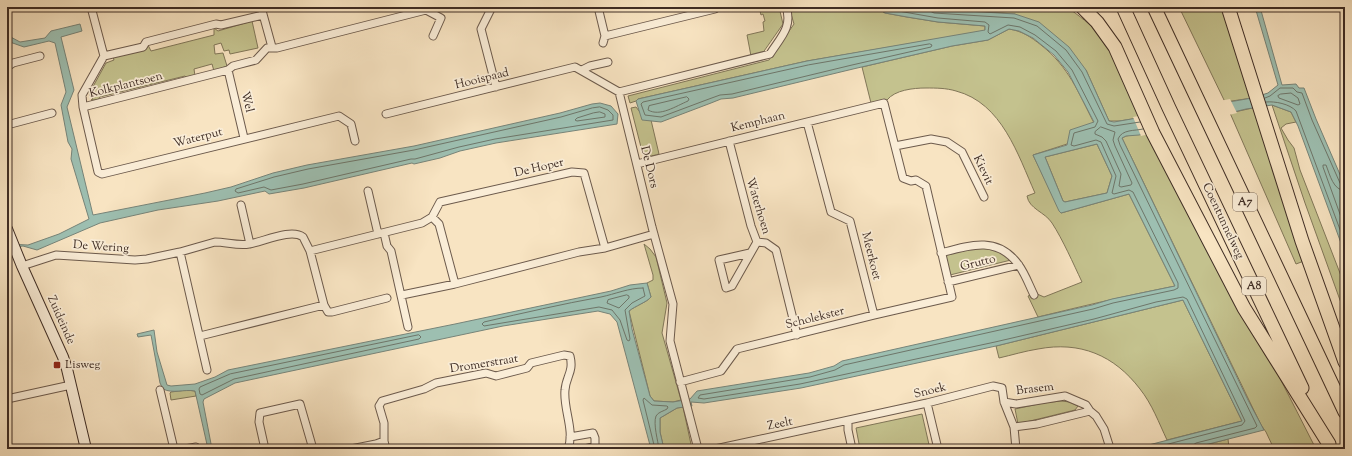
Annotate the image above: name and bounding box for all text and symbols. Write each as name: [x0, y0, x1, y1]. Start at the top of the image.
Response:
street label: Hooispaad: [453, 64, 511, 94]
street label: Kolkplantsoen: [87, 67, 165, 103]
street label: Wel: [236, 90, 258, 115]
street label: Kemphaan: [729, 107, 787, 137]
street label: Waterput: [172, 123, 224, 153]
street label: De Dors: [635, 144, 663, 190]
street label: Kievit: [968, 152, 998, 188]
street label: De Hoper: [512, 153, 566, 182]
street label: Waterhoen: [741, 175, 775, 237]
street label: Coentunnelweg: [1197, 180, 1249, 262]
road number: A7: [1233, 193, 1257, 211]
street label: Meerkoet: [856, 230, 886, 282]
street label: De Wering: [72, 236, 130, 258]
street label: Grutto: [958, 250, 998, 276]
road number: A8: [1242, 277, 1266, 295]
street label: Zuideinde: [42, 293, 80, 348]
street label: Scholekster: [784, 302, 847, 334]
street label: Dromerstraat: [449, 350, 519, 378]
place label: Lisweg: [65, 356, 101, 374]
marker: Lisweg: [52, 360, 62, 370]
street label: Snoek: [912, 378, 949, 404]
street label: Brasem: [1015, 378, 1055, 400]
street label: Zeelt: [766, 413, 794, 435]

